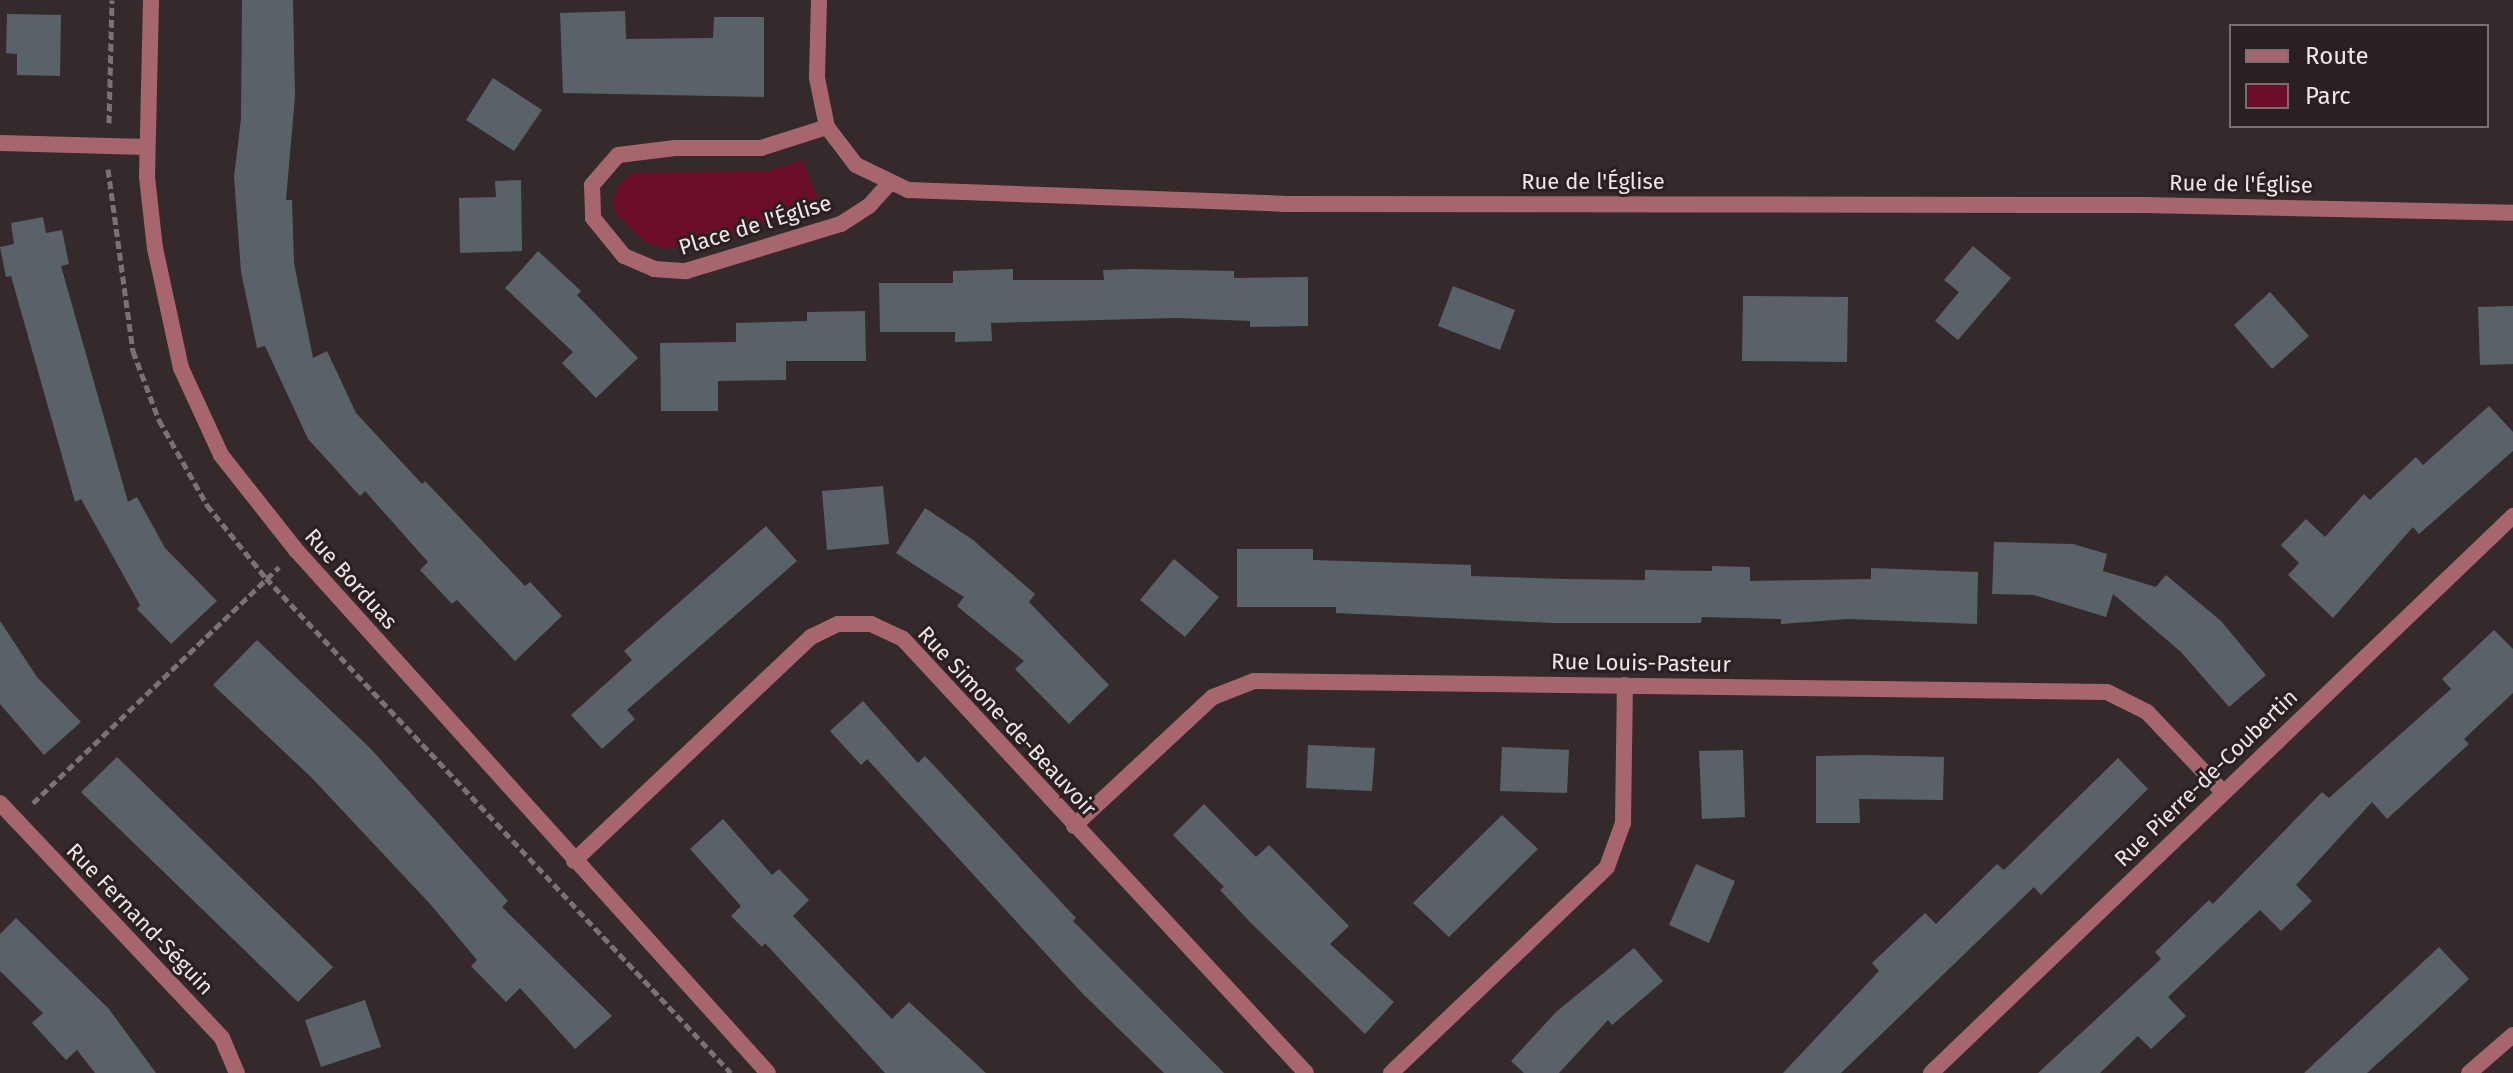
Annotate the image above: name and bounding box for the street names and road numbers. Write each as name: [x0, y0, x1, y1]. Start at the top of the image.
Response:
street label: Rue de l'Église: [1521, 169, 1665, 195]
street label: Rue de l'Église: [2169, 170, 2313, 198]
street label: Place de l'Église: [675, 189, 835, 261]
street label: Rue Borduas: [299, 523, 403, 635]
street label: Rue Simone-de-Beauvoir: [912, 621, 1102, 821]
street label: Rue Louis-Pasteur: [1551, 648, 1731, 678]
street label: Rue Pierre-de-Coubertin: [2109, 684, 2303, 872]
street label: Rue Fernand-Séguin: [61, 838, 219, 1000]

